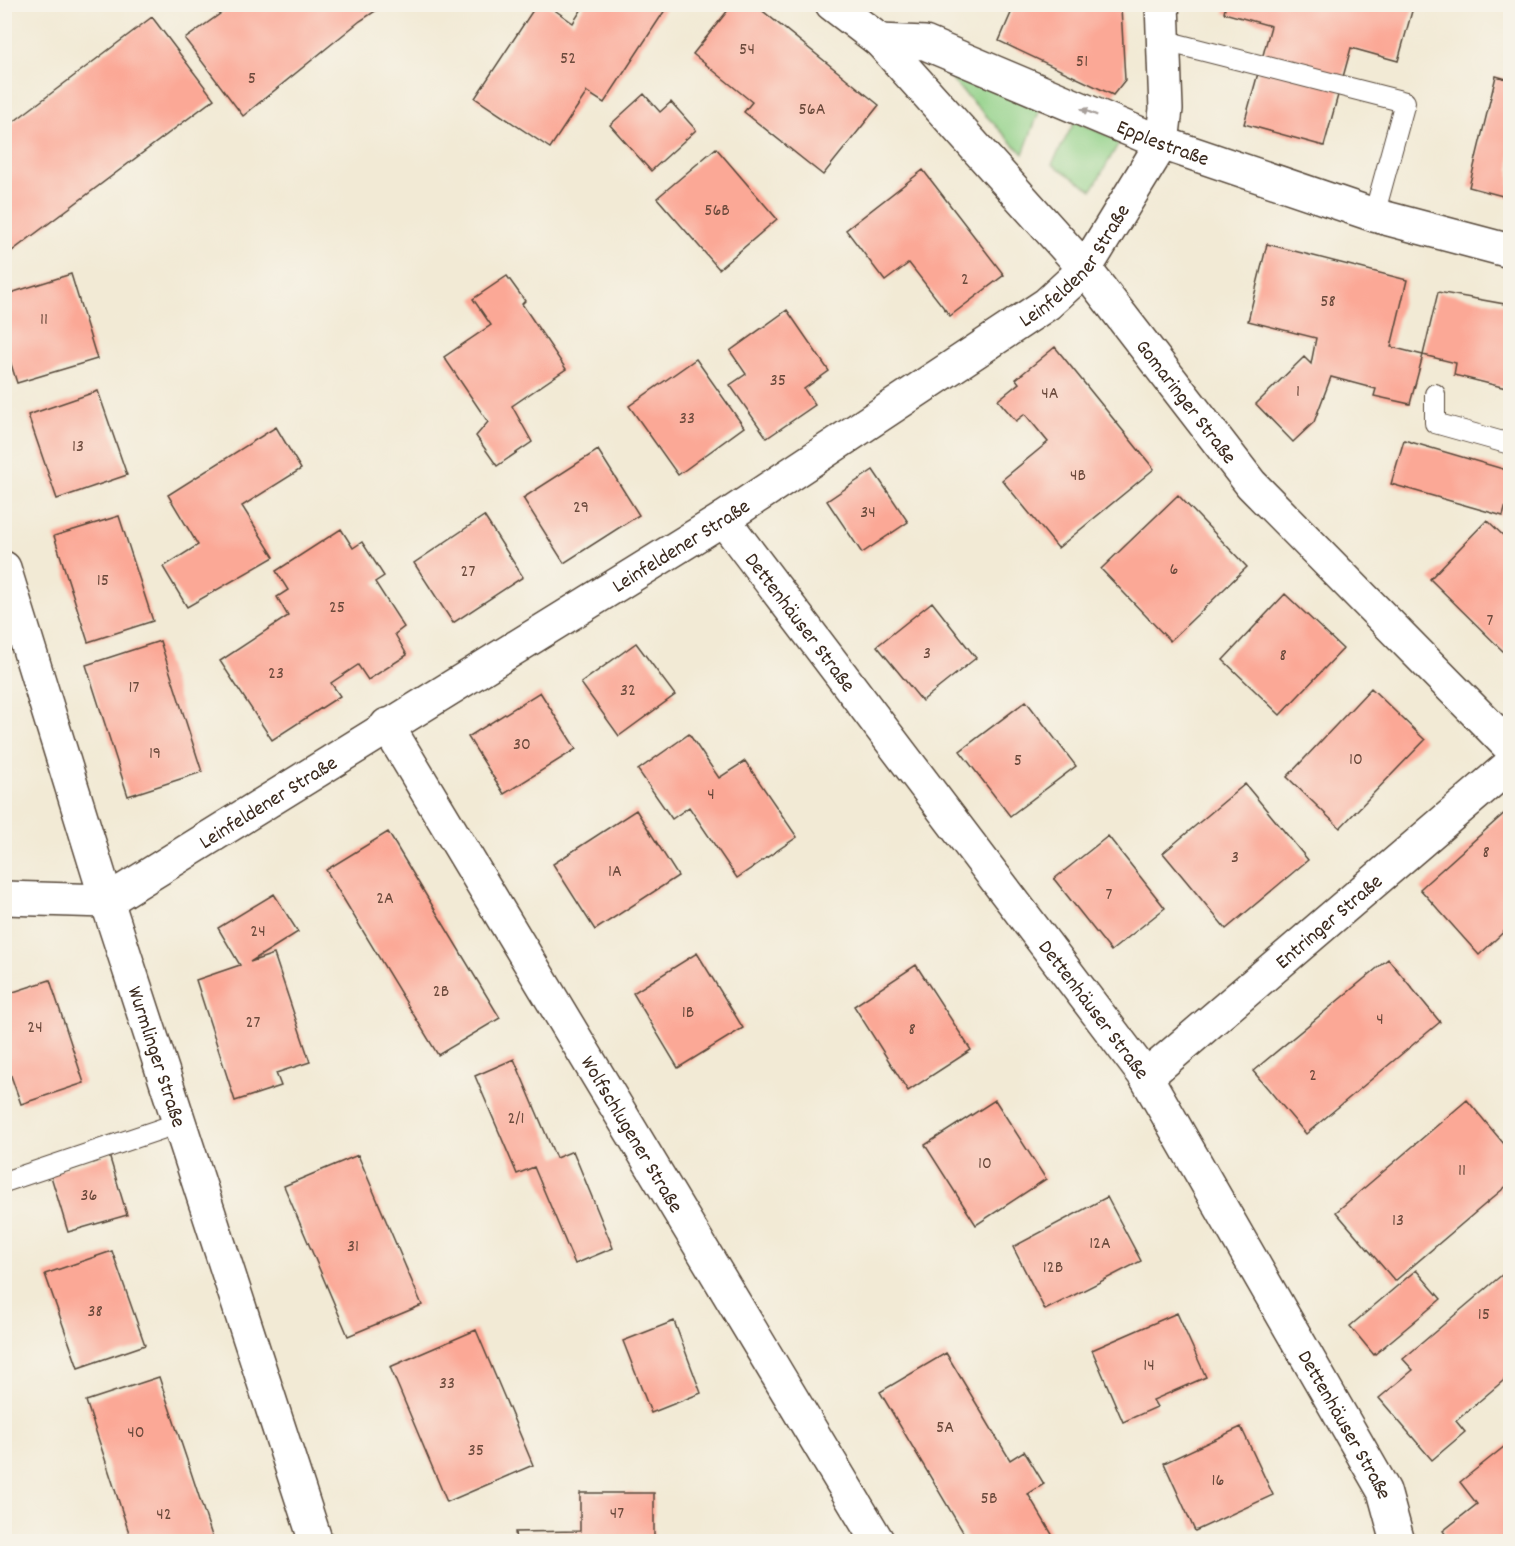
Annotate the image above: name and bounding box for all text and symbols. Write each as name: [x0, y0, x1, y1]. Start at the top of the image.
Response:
house number: 54: [739, 38, 755, 63]
house number: 52: [560, 47, 576, 72]
house number: 51: [1076, 50, 1088, 75]
house number: 5: [248, 67, 256, 92]
house number: 56A: [799, 98, 826, 123]
one-way arrow: [1080, 107, 1098, 117]
street label: Epplestraße: [1111, 113, 1212, 176]
house number: 56B: [704, 199, 730, 224]
street label: Leinfeldener Straße: [1014, 199, 1139, 336]
house number: 2: [961, 268, 969, 293]
house number: 58: [1320, 290, 1336, 315]
house number: 11: [40, 308, 48, 333]
street label: Gomaringer Straße: [1127, 334, 1242, 472]
house number: 35: [770, 369, 786, 394]
house number: 1: [1296, 380, 1300, 405]
house number: 4A: [1041, 382, 1059, 407]
house number: 33: [679, 407, 695, 432]
house number: 13: [72, 435, 84, 460]
house number: 4B: [1070, 464, 1086, 489]
street label: Leinfeldener Straße: [607, 493, 757, 602]
house number: 29: [573, 496, 589, 521]
house number: 34: [860, 501, 876, 526]
street label: Dettenhäuser Straße: [736, 547, 861, 700]
house number: 6: [1170, 558, 1178, 583]
house number: 27: [461, 560, 475, 585]
house number: 15: [97, 569, 109, 594]
house number: 25: [329, 596, 345, 621]
house number: 7: [1487, 609, 1494, 634]
house number: 3: [923, 642, 931, 667]
house number: 8: [1279, 644, 1287, 669]
house number: 23: [268, 662, 284, 687]
house number: 17: [129, 676, 140, 701]
house number: 32: [620, 679, 636, 704]
house number: 30: [513, 733, 531, 758]
house number: 19: [149, 742, 161, 767]
house number: 10: [1349, 748, 1363, 773]
house number: 5: [1014, 749, 1022, 774]
street label: Leinfeldener Straße: [194, 750, 344, 858]
house number: 4: [707, 783, 715, 808]
house number: 8: [1482, 841, 1490, 866]
house number: 3: [1231, 846, 1239, 871]
house number: 1A: [608, 860, 622, 885]
street label: Entringer Straße: [1270, 868, 1391, 978]
house number: 7: [1106, 883, 1113, 908]
house number: 2A: [376, 887, 394, 912]
house number: 24: [250, 920, 266, 945]
street label: Dettenhäuser Straße: [1029, 935, 1155, 1087]
house number: 2B: [433, 980, 449, 1005]
street label: Wurmlinger Straße: [118, 983, 192, 1132]
house number: 1B: [682, 1001, 694, 1026]
house number: 4: [1376, 1008, 1384, 1033]
house number: 27: [246, 1011, 260, 1036]
house number: 24: [27, 1016, 43, 1041]
house number: 8: [908, 1018, 916, 1043]
street label: Wolfschlugener Straße: [571, 1051, 689, 1220]
house number: 2: [1309, 1064, 1317, 1089]
house number: 2/1: [508, 1107, 524, 1132]
house number: 10: [978, 1152, 992, 1177]
house number: 11: [1458, 1159, 1466, 1184]
house number: 36: [81, 1184, 97, 1209]
house number: 13: [1392, 1209, 1404, 1234]
house number: 12A: [1089, 1232, 1111, 1257]
house number: 31: [347, 1235, 359, 1260]
house number: 12B: [1043, 1256, 1063, 1281]
house number: 38: [87, 1300, 103, 1325]
house number: 15: [1478, 1303, 1490, 1328]
street label: Dettenhäuser Straße: [1288, 1346, 1398, 1503]
house number: 14: [1143, 1354, 1155, 1379]
house number: 33: [439, 1372, 455, 1397]
house number: 5A: [936, 1416, 954, 1441]
house number: 40: [127, 1421, 145, 1446]
house number: 35: [468, 1439, 484, 1464]
house number: 16: [1212, 1469, 1224, 1494]
house number: 5B: [981, 1487, 997, 1512]
house number: 47: [610, 1502, 624, 1527]
house number: 42: [156, 1503, 172, 1528]

